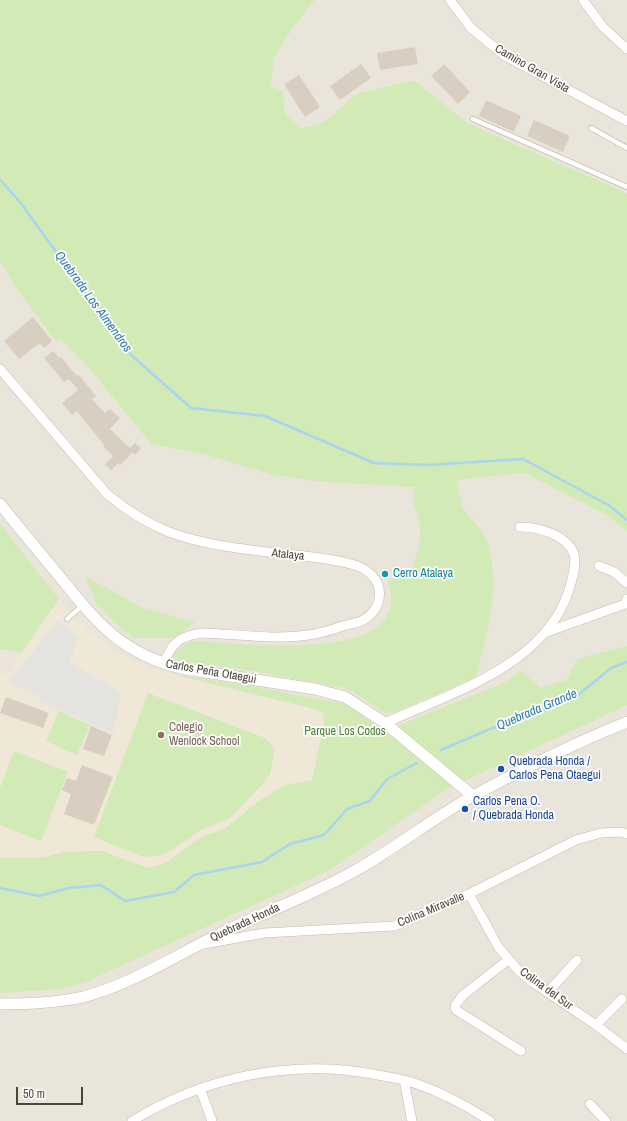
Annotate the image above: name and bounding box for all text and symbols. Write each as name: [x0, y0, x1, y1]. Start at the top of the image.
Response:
street label: Camino Gran Vista: [492, 42, 572, 96]
water label: Quebrada Los Almendros: [51, 248, 135, 356]
street label: Atalaya: [271, 546, 305, 564]
place label: Cerro Atalaya: [393, 567, 453, 581]
marker: Cerro Atalaya: [380, 569, 390, 579]
street label: Carlos Peña Otaegui: [164, 657, 258, 687]
water label: Quebrada Grande: [494, 686, 580, 734]
place label: Colegio Wenlock School: [169, 721, 239, 749]
park label: Parque Los Codos: [304, 725, 386, 739]
marker: Colegio Wenlock School: [156, 730, 166, 740]
place label: Quebrada Honda / Carlos Pena Otaegui: [509, 755, 601, 783]
marker: Quebrada Honda / Carlos Pena Otaegui: [496, 764, 506, 774]
place label: Carlos Pena O. / Quebrada Honda: [473, 795, 554, 823]
marker: Carlos Pena O. / Quebrada Honda: [460, 804, 470, 814]
street label: Colina Miravalle: [395, 889, 467, 931]
street label: Quebrada Honda: [208, 901, 282, 945]
street label: Colina del Sur: [517, 965, 575, 1013]
scale bar: [18, 1079, 85, 1105]
text: 50 m: [23, 1086, 45, 1102]

